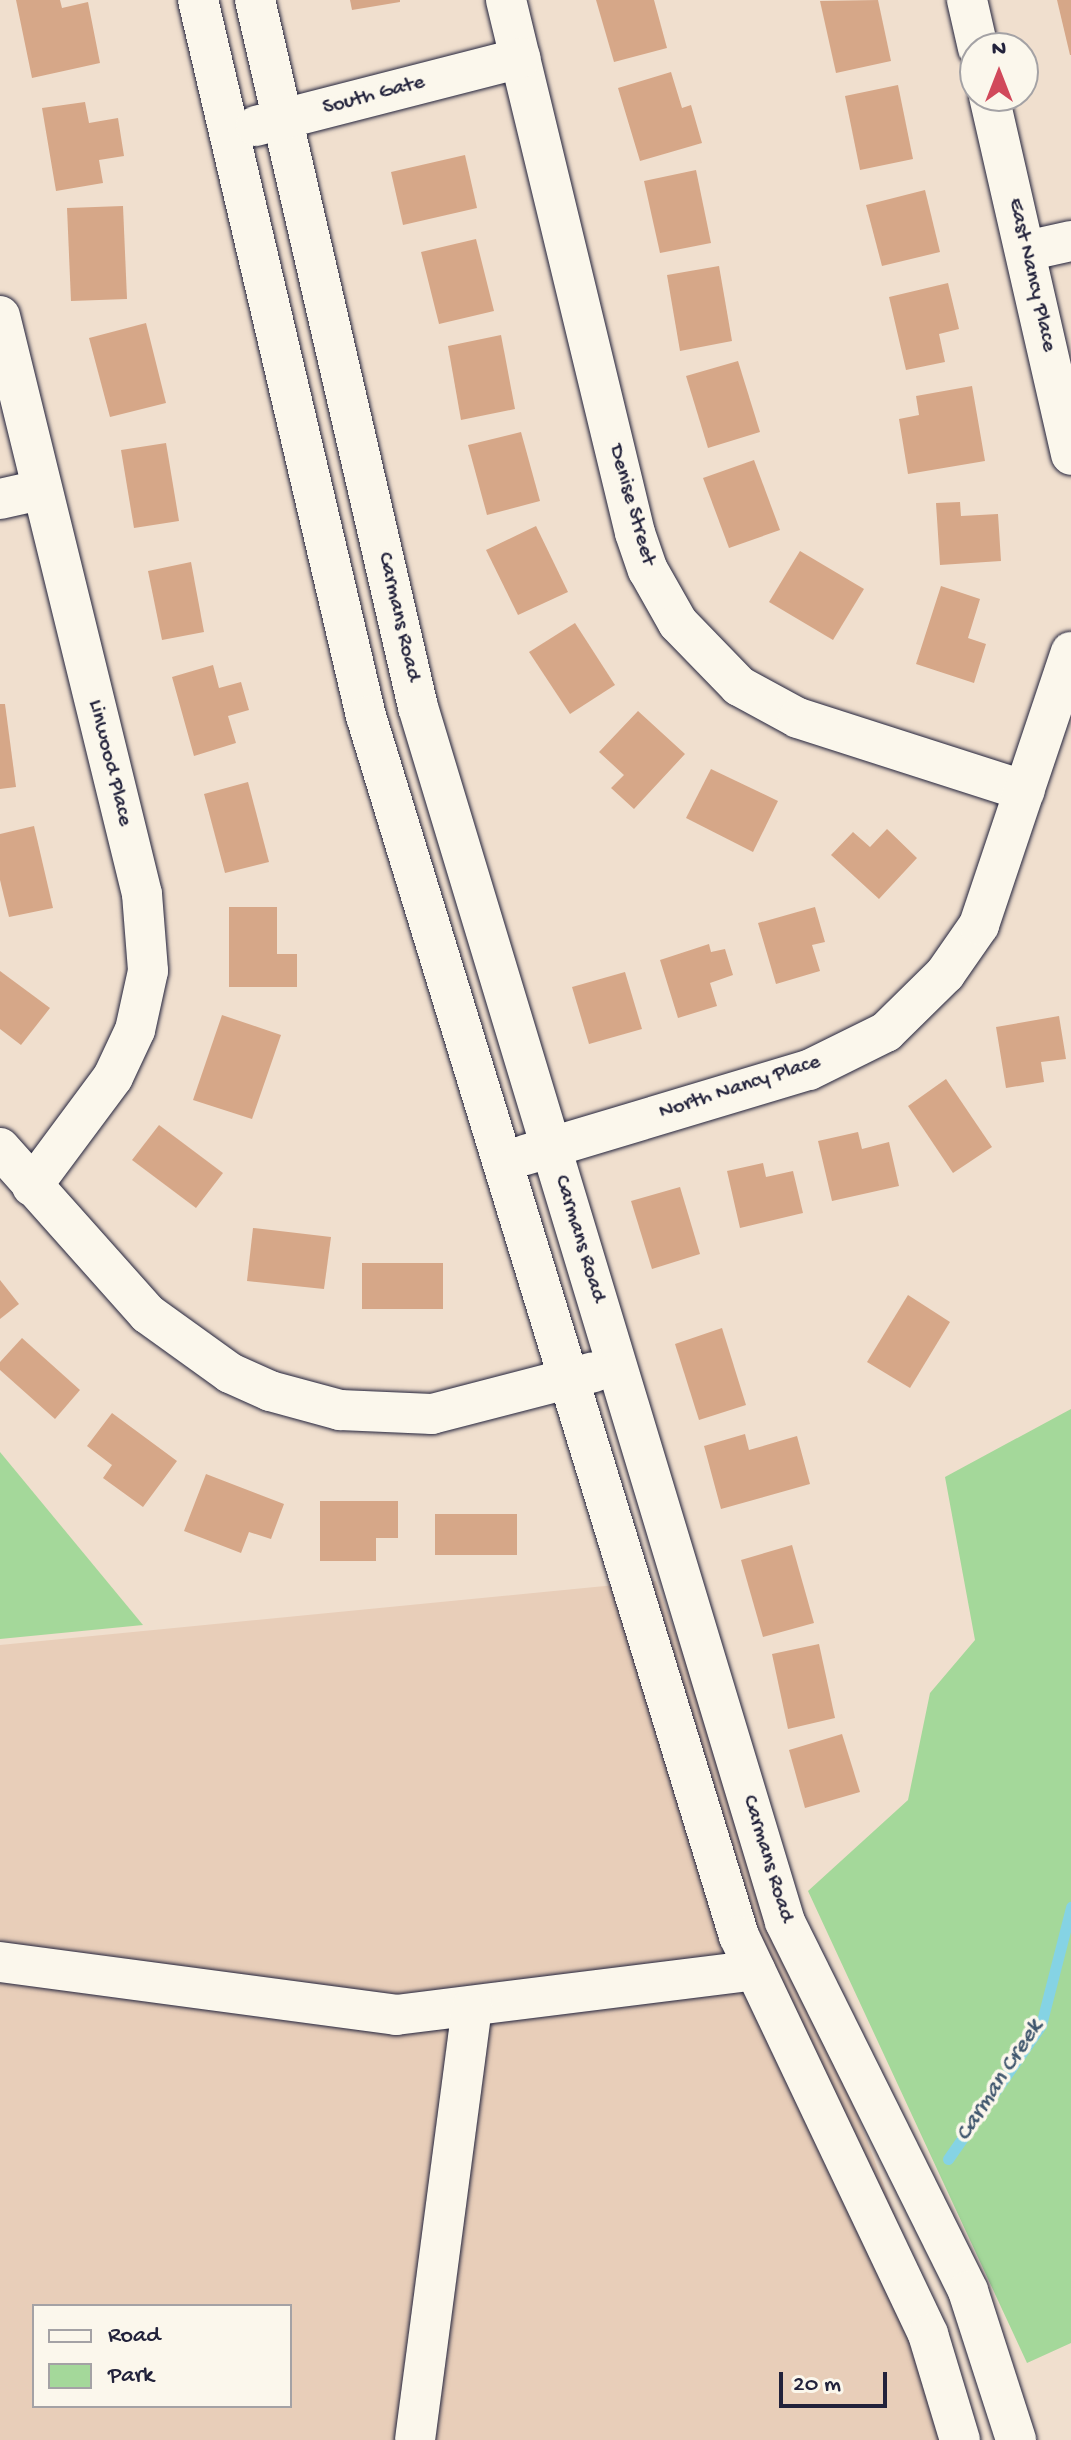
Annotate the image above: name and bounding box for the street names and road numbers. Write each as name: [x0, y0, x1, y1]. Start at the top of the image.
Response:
street label: South Gate: [320, 70, 428, 122]
street label: East Nancy Place: [1001, 196, 1061, 354]
street label: Denise Street: [601, 442, 661, 568]
street label: Carmans Road: [370, 550, 426, 684]
street label: Linwood Place: [81, 697, 137, 829]
street label: North Nancy Place: [656, 1049, 824, 1127]
street label: Carmans Road: [547, 1172, 611, 1306]
street label: Carmans Road: [735, 1792, 799, 1926]

